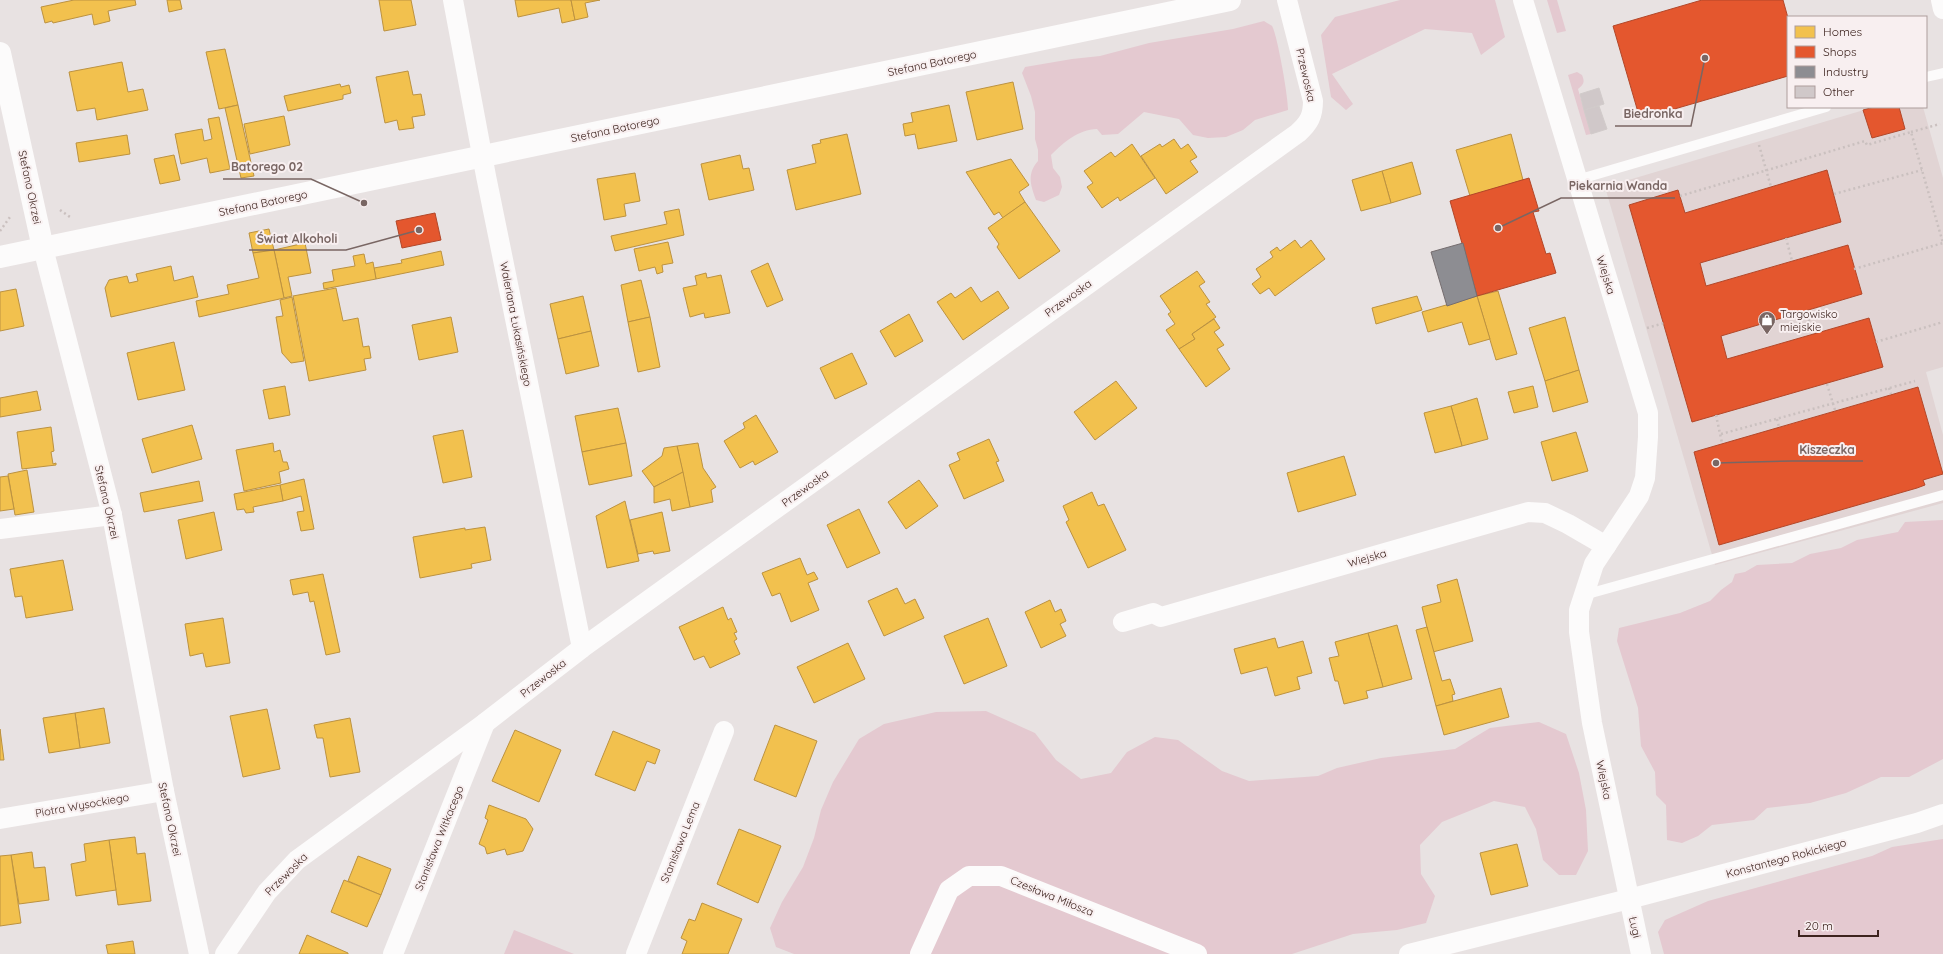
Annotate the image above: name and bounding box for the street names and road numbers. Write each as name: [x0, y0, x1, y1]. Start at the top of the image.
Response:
street label: Stefana Batorego: [886, 47, 978, 79]
street label: Przewoska: [1293, 47, 1319, 103]
street label: Stefana Batorego: [569, 113, 661, 145]
street label: Stefana Okrzei: [15, 149, 45, 225]
street label: Stefana Batorego: [217, 187, 309, 219]
street label: Wiejska: [1593, 254, 1619, 296]
street label: Waleriana Łukasińskiego: [497, 260, 535, 388]
street label: Przewoska: [1042, 276, 1094, 320]
street label: Stefana Okrzei: [92, 464, 122, 540]
street label: Przewoska: [779, 466, 831, 510]
street label: Wiejska: [1346, 546, 1388, 570]
street label: Przewoska: [517, 656, 569, 700]
street label: Wiejska: [1593, 759, 1615, 801]
street label: Stefana Okrzei: [155, 781, 185, 857]
street label: Stanisława Witkacego: [412, 783, 467, 893]
street label: Piotra Wysockiego: [34, 790, 130, 820]
street label: Stanisława Lema: [657, 799, 703, 885]
street label: Konstantego Rokickiego: [1724, 835, 1848, 881]
street label: Przewoska: [262, 850, 310, 898]
street label: Czesława Miłosza: [1008, 873, 1096, 919]
street label: Ługi: [1626, 915, 1644, 939]

